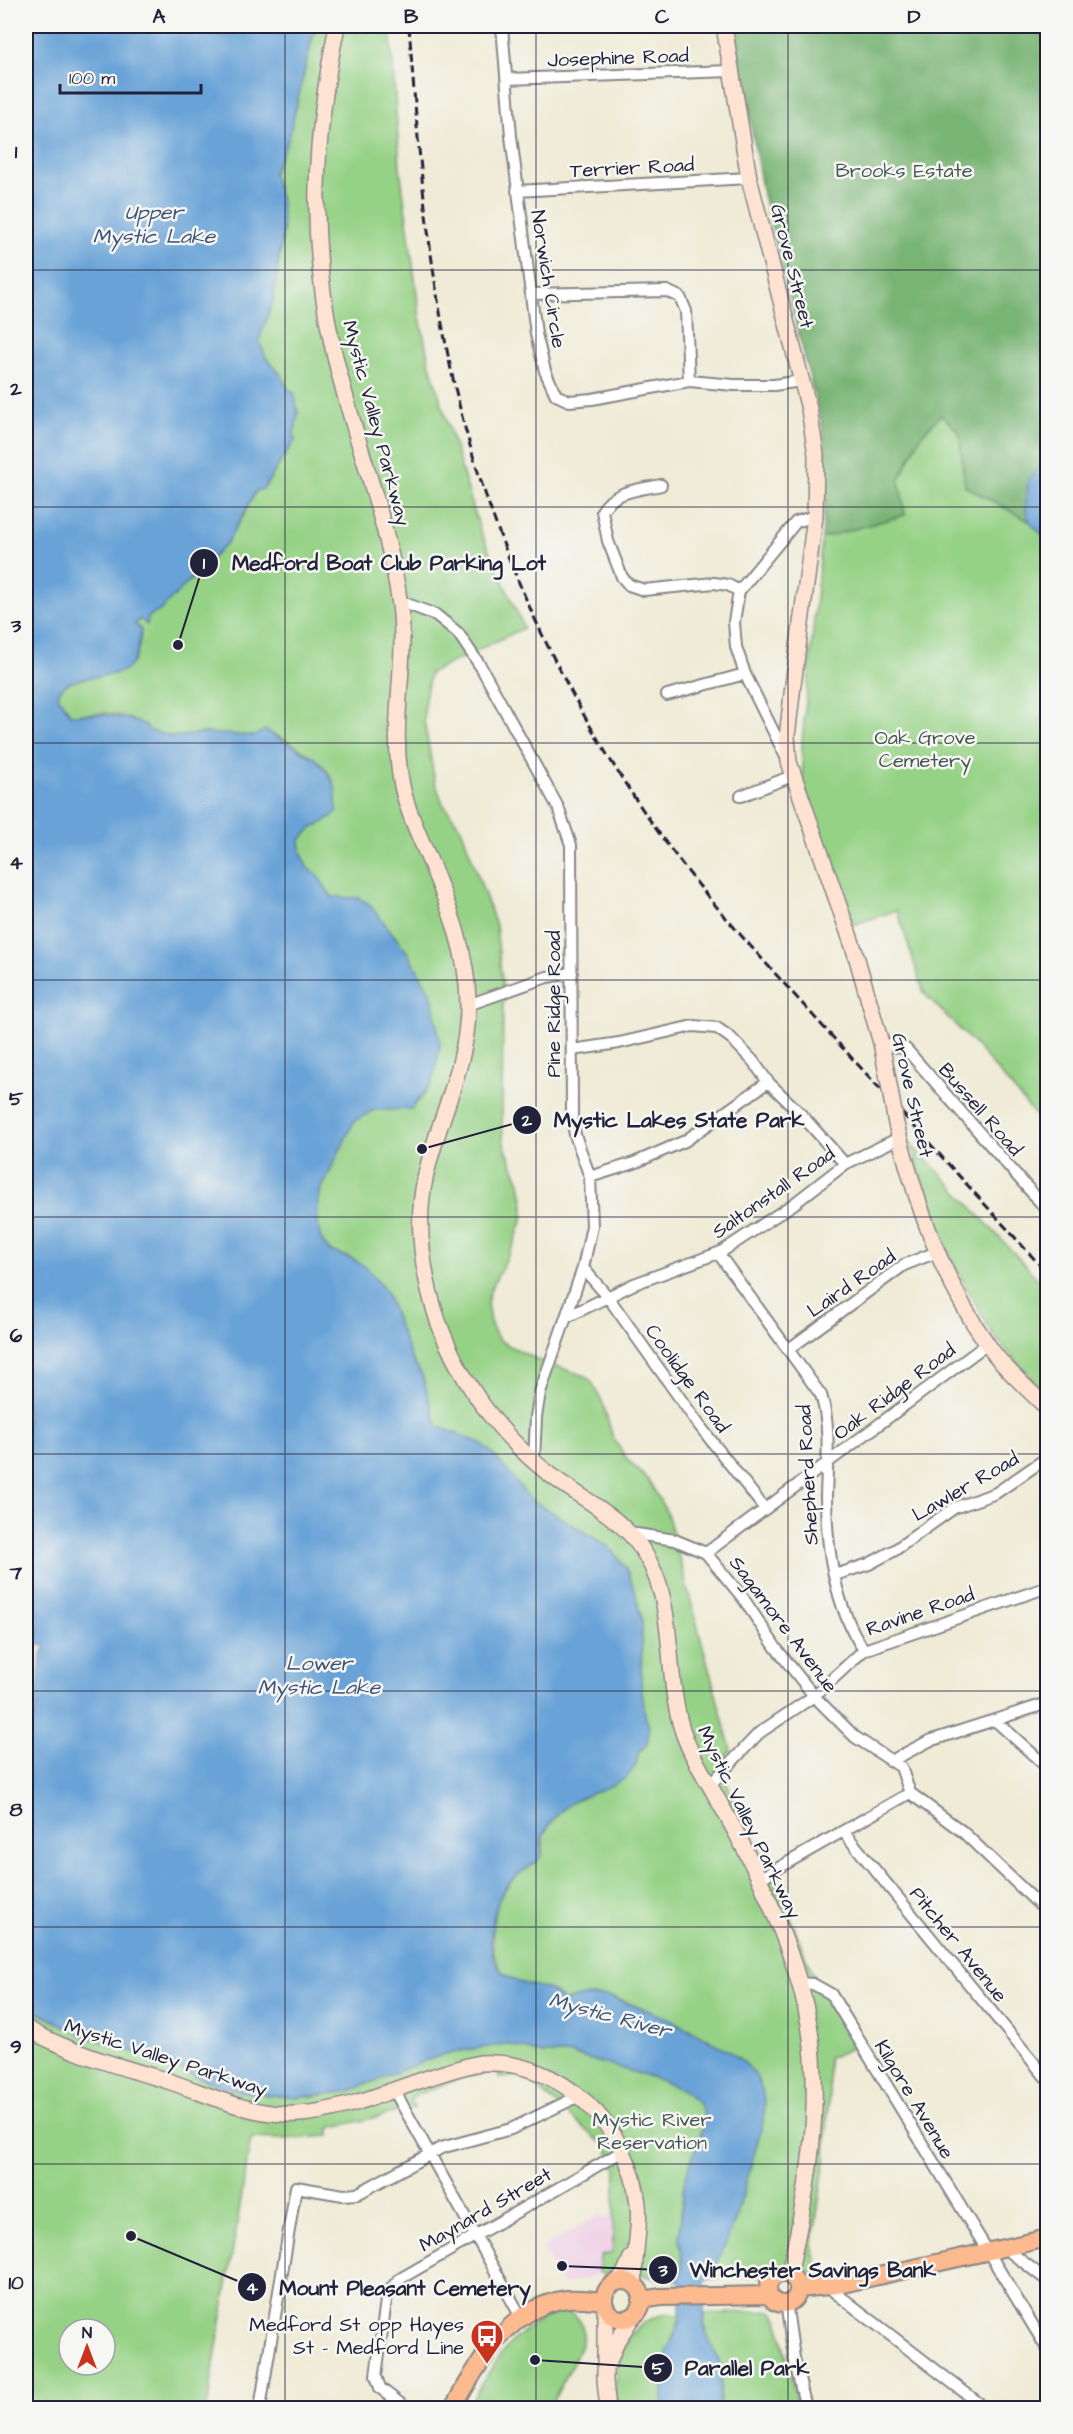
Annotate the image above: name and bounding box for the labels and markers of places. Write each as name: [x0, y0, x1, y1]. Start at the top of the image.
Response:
callout: Medford Boat Club Parking Lot: [189, 544, 558, 583]
callout: Mystic Lakes State Park: [512, 1101, 817, 1140]
callout: Winchester Savings Bank: [648, 2251, 948, 2290]
callout: Mount Pleasant Cemetery: [237, 2268, 543, 2307]
place label: Medford St opp Hayes St - Medford Line: [249, 2311, 464, 2362]
bus stop icon: Medford St opp Hayes St - Medford Line: [469, 2318, 505, 2365]
callout: Parallel Park: [643, 2348, 821, 2387]

